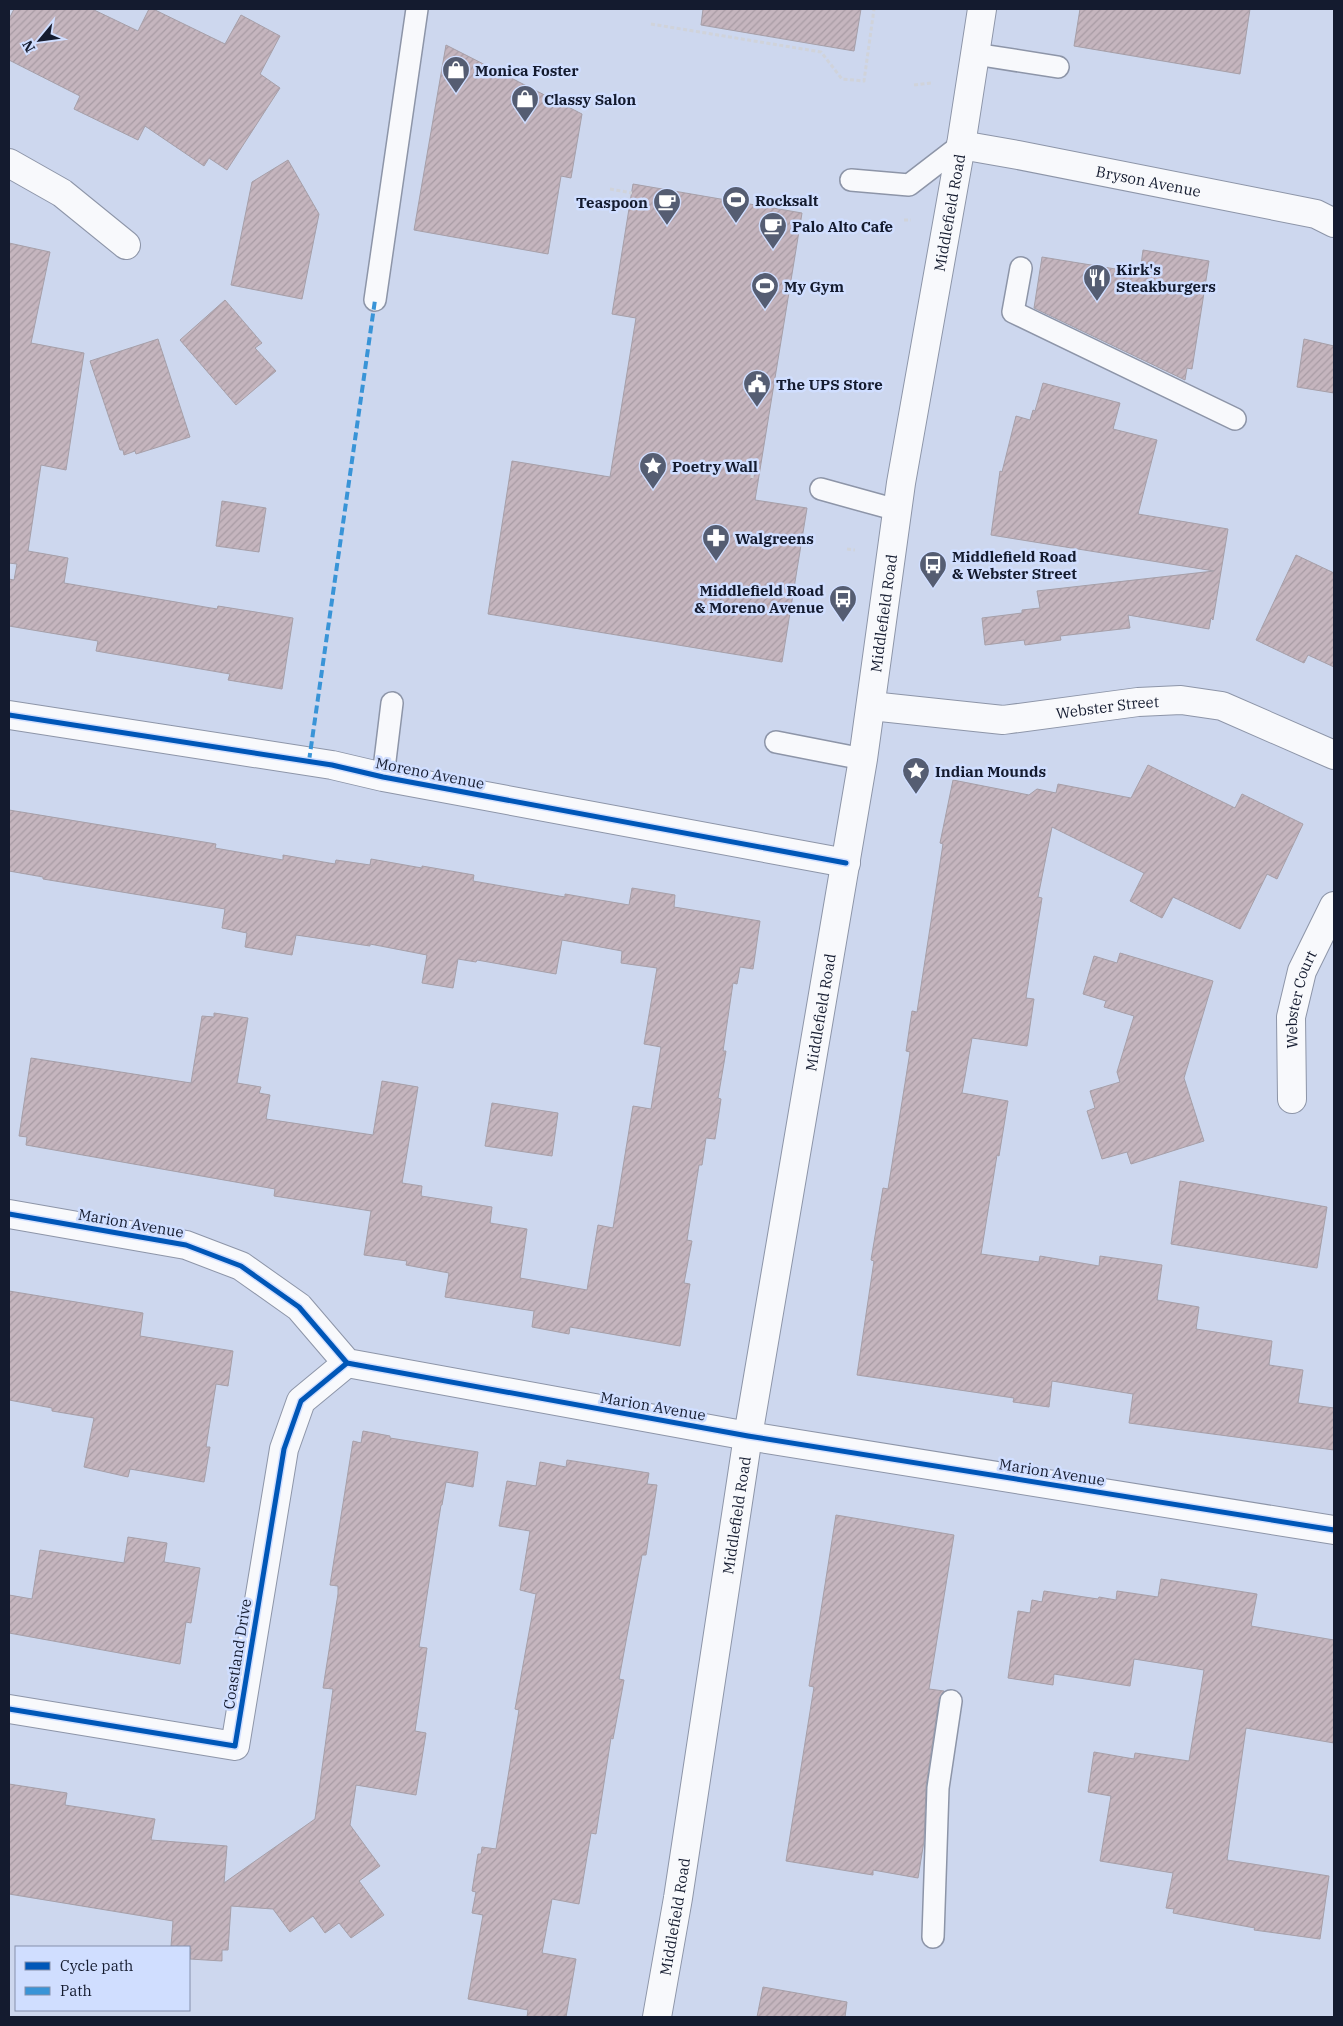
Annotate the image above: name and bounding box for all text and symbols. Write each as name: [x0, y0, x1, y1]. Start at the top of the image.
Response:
north arrow: [15, 15, 65, 65]
text: N: [18, 37, 39, 56]
shop icon: Monica Foster: [441, 55, 471, 94]
place label: Monica Foster: [475, 61, 579, 80]
shop icon: Classy Salon: [510, 84, 540, 123]
place label: Classy Salon: [544, 90, 636, 109]
street label: Middlefield Road: [929, 152, 969, 273]
street label: Bryson Avenue: [1094, 161, 1203, 201]
sports icon: Rocksalt: [721, 185, 751, 224]
cafe icon: Teaspoon: [652, 187, 682, 226]
place label: Rocksalt: [755, 191, 819, 210]
place label: Teaspoon: [576, 193, 648, 212]
cafe icon: Palo Alto Cafe: [758, 211, 788, 250]
place label: Palo Alto Cafe: [792, 217, 893, 236]
place label: Kirk's Steakburgers: [1116, 260, 1216, 296]
restaurant icon: Kirk's Steakburgers: [1082, 263, 1112, 302]
sports icon: My Gym: [750, 271, 780, 310]
place label: My Gym: [784, 277, 845, 296]
public building icon: The UPS Store: [742, 369, 772, 408]
place label: The UPS Store: [776, 375, 883, 394]
place icon: Poetry Wall: [638, 451, 668, 490]
place label: Poetry Wall: [672, 457, 758, 476]
pharmacy icon: Walgreens: [701, 523, 731, 562]
place label: Walgreens: [735, 529, 814, 548]
place label: Middlefield Road & Webster Street: [952, 547, 1077, 583]
bus stop icon: Middlefield Road & Webster Street: [918, 550, 948, 589]
street label: Middlefield Road: [866, 553, 901, 673]
place label: Middlefield Road & Moreno Avenue: [694, 581, 825, 617]
bus stop icon: Middlefield Road & Moreno Avenue: [828, 584, 858, 623]
street label: Webster Street: [1055, 692, 1159, 722]
street label: Moreno Avenue: [374, 753, 486, 793]
place icon: Indian Mounds: [901, 756, 931, 795]
place label: Indian Mounds: [935, 762, 1046, 781]
street label: Webster Court: [1282, 947, 1320, 1049]
street label: Middlefield Road: [801, 952, 839, 1072]
street label: Marion Avenue: [77, 1204, 185, 1242]
street label: Marion Avenue: [599, 1387, 707, 1425]
street label: Marion Avenue: [998, 1454, 1106, 1490]
street label: Middlefield Road: [718, 1455, 754, 1576]
street label: Coastland Drive: [219, 1597, 255, 1711]
street label: Middlefield Road: [655, 1856, 693, 1977]
legend: [15, 1946, 190, 2011]
text: Cycle path: [60, 1956, 133, 1975]
text: Path: [60, 1981, 92, 2000]

